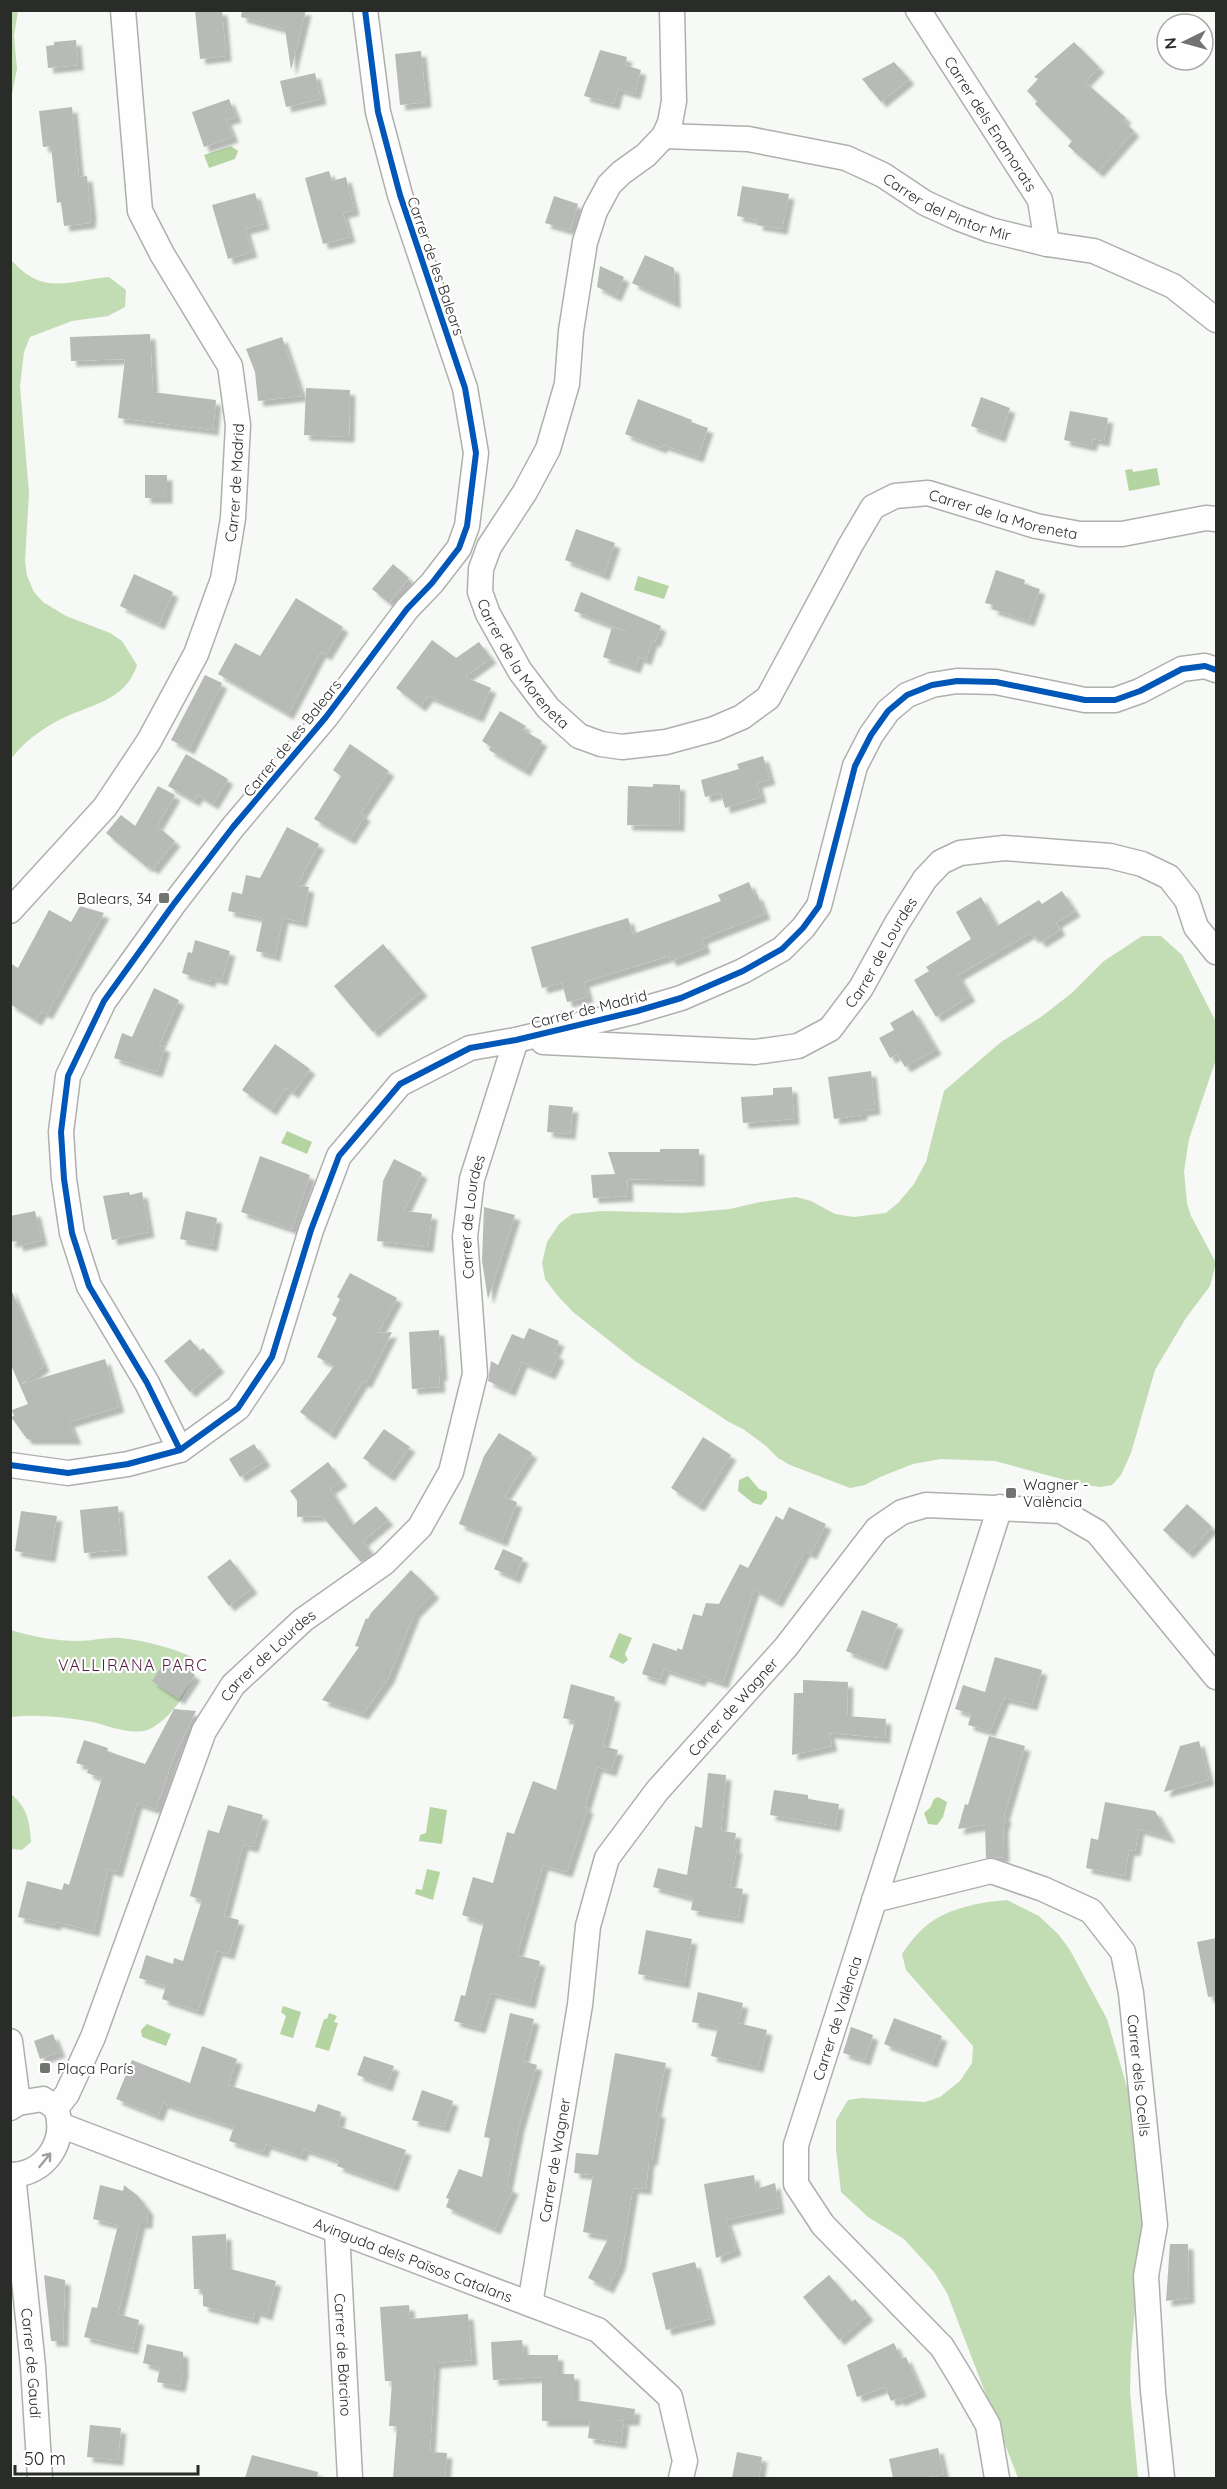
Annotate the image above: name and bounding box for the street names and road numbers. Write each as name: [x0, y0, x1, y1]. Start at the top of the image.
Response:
street label: Carrer dels Enamorats: [941, 52, 1041, 195]
street label: Carrer del Pintor Mir: [880, 168, 1013, 244]
street label: Carrer de les Balears: [403, 194, 469, 338]
street label: Carrer de Madrid: [220, 423, 248, 543]
street label: Carrer de la Moreneta: [927, 484, 1079, 543]
street label: Carrer de la Moreneta: [474, 596, 574, 732]
street label: Carrer de les Balears: [239, 675, 345, 801]
street label: Carrer de Lourdes: [840, 893, 921, 1011]
street label: Carrer de Madrid: [529, 985, 649, 1033]
street label: Carrer de Lourdes: [455, 1152, 489, 1280]
street label: Carrer de Lourdes: [216, 1605, 319, 1705]
street label: Carrer de Wagner: [683, 1653, 782, 1760]
street label: Carrer de València: [808, 1954, 865, 2083]
street label: Carrer dels Ocells: [1124, 2013, 1155, 2137]
street label: Carrer de Wagner: [534, 2096, 574, 2224]
street label: Avinguda dels Països Catalans: [311, 2213, 515, 2306]
street label: Carrer de Bàrcino: [331, 2293, 356, 2417]
street label: Carrer de Gaudí: [17, 2307, 46, 2420]

